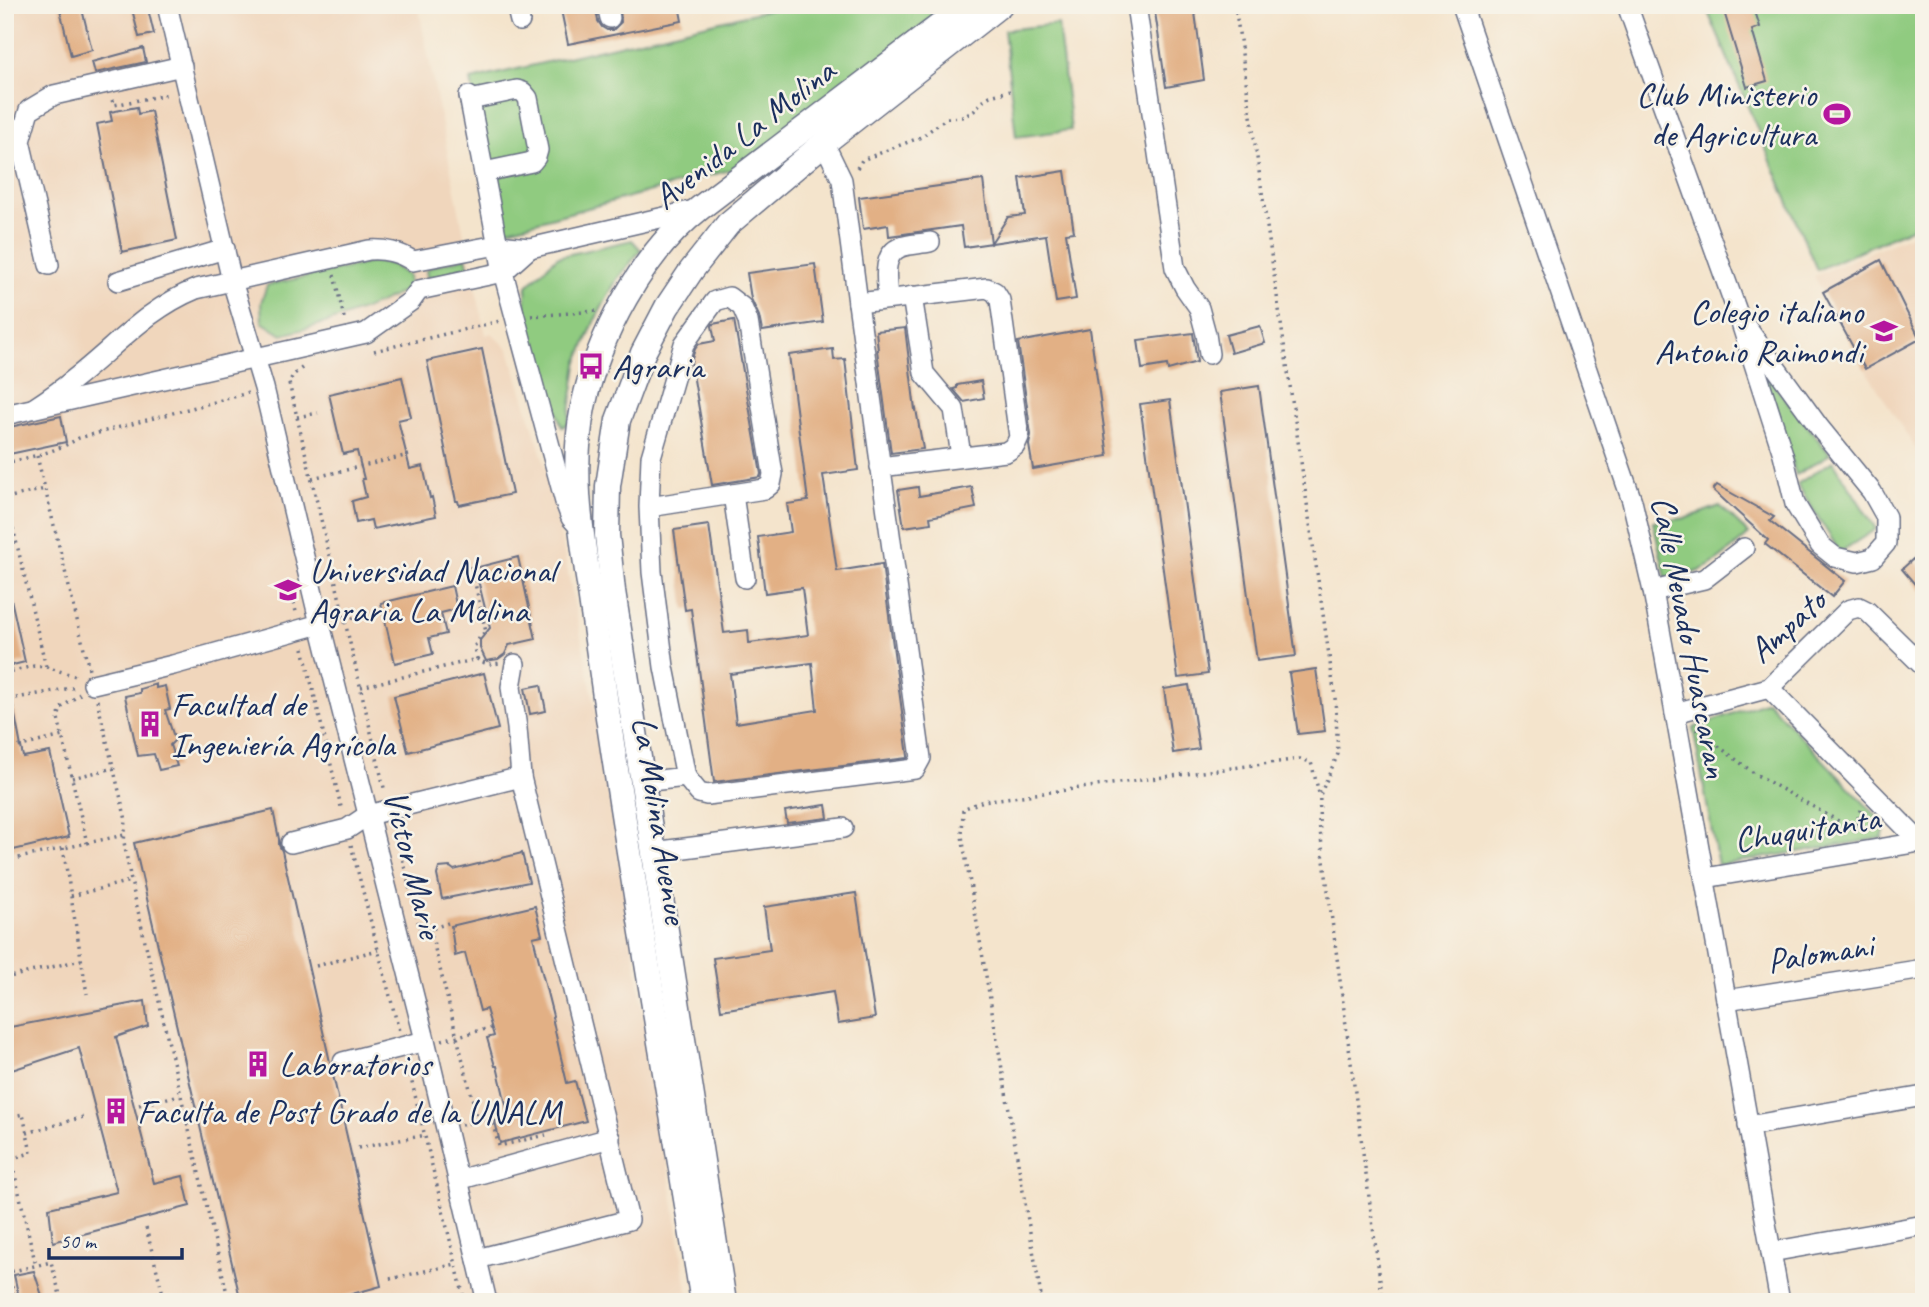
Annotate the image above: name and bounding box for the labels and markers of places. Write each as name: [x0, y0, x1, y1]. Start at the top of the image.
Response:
place label: Club Ministerio de Agricultura: [1636, 72, 1818, 157]
sports icon: Club Ministerio de Agricultura: [1822, 99, 1852, 129]
place label: Colegio italiano Antonio Raimondi: [1655, 289, 1867, 374]
school or university icon: Colegio italiano Antonio Raimondi: [1869, 316, 1899, 346]
place label: Agraria: [612, 344, 706, 389]
bus stop icon: Agraria: [576, 351, 606, 381]
place label: Universidad Nacional Agraria La Molina: [309, 548, 562, 633]
school or university icon: Universidad Nacional Agraria La Molina: [273, 575, 303, 605]
place label: Facultad de Ingeniería Agrícola: [171, 682, 397, 767]
building icon: Facultad de Ingeniería Agrícola: [135, 709, 165, 739]
place label: Laboratorios: [279, 1042, 434, 1087]
building icon: Laboratorios: [243, 1049, 273, 1079]
place label: Faculta de Post Grado de la UNALM: [137, 1089, 564, 1134]
building icon: Faculta de Post Grado de la UNALM: [101, 1096, 131, 1126]

